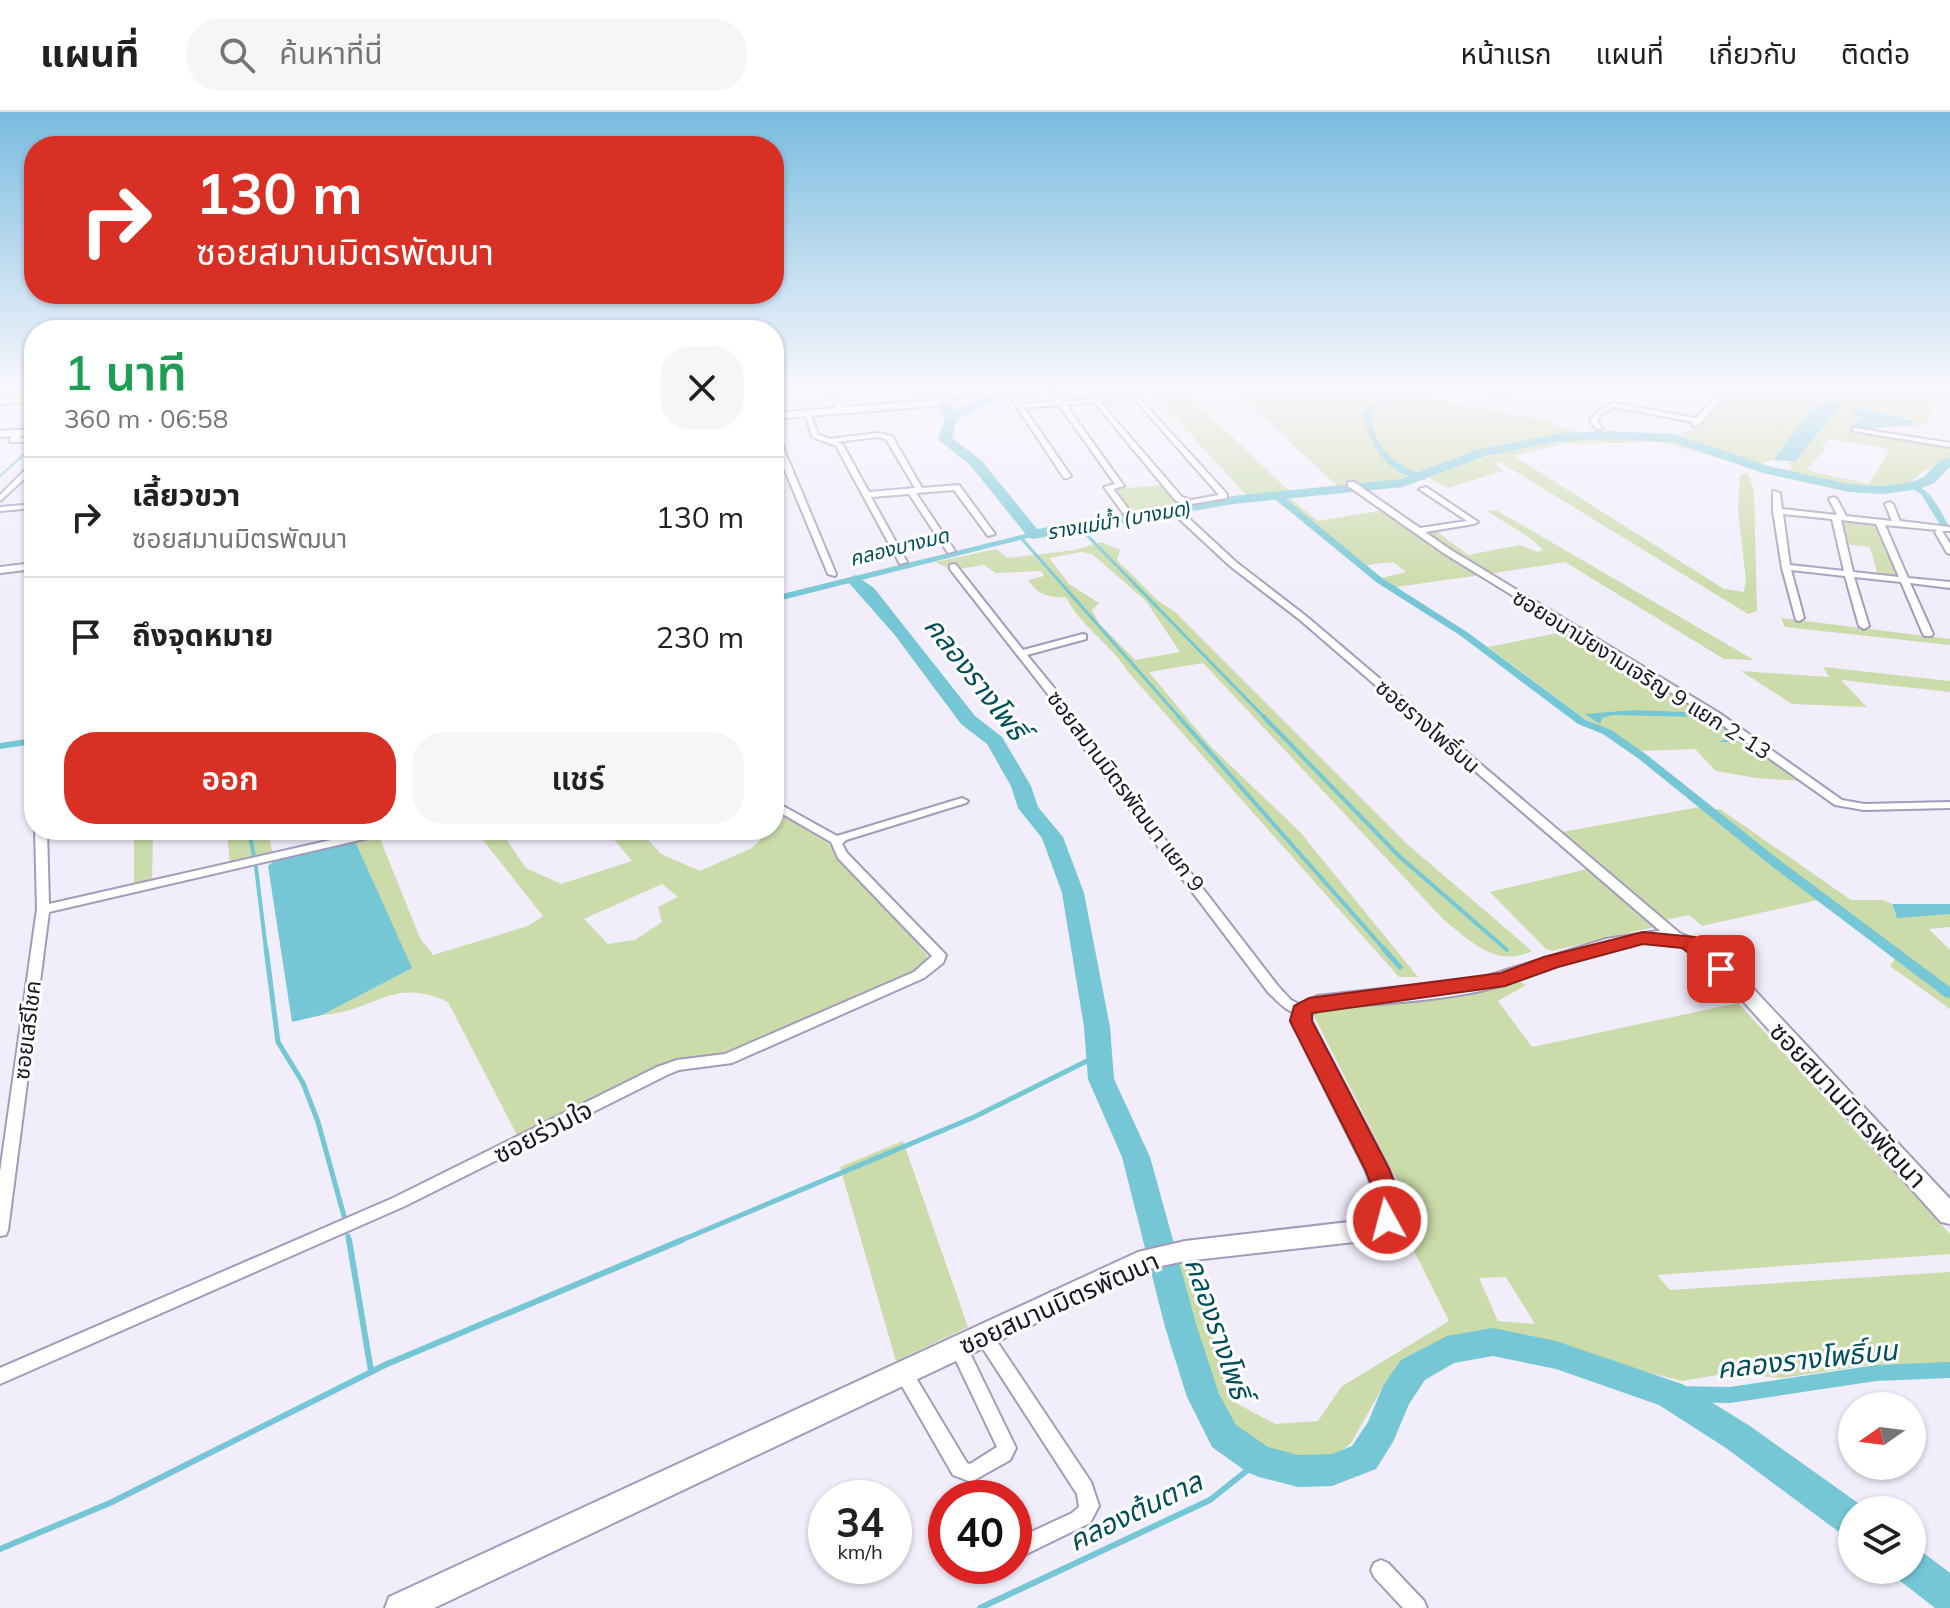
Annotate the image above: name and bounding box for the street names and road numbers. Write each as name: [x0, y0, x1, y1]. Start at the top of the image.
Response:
street label: ซอยอนามัยงามเจริญ 9 แยก 2-13: [1508, 583, 1776, 765]
street label: ซอยรางโพธิ์บน: [1370, 673, 1486, 779]
street label: ซอยสมานมิตรพัฒนา แยก 9: [1041, 685, 1211, 897]
street label: ซอยเสรีโชค: [7, 979, 47, 1081]
street label: ซอยสมานมิตรพัฒนา: [1763, 1015, 1934, 1195]
street label: ซอยร่วมใจ: [488, 1093, 598, 1171]
street label: ซอยสมานมิตรพัฒนา: [954, 1244, 1164, 1361]

